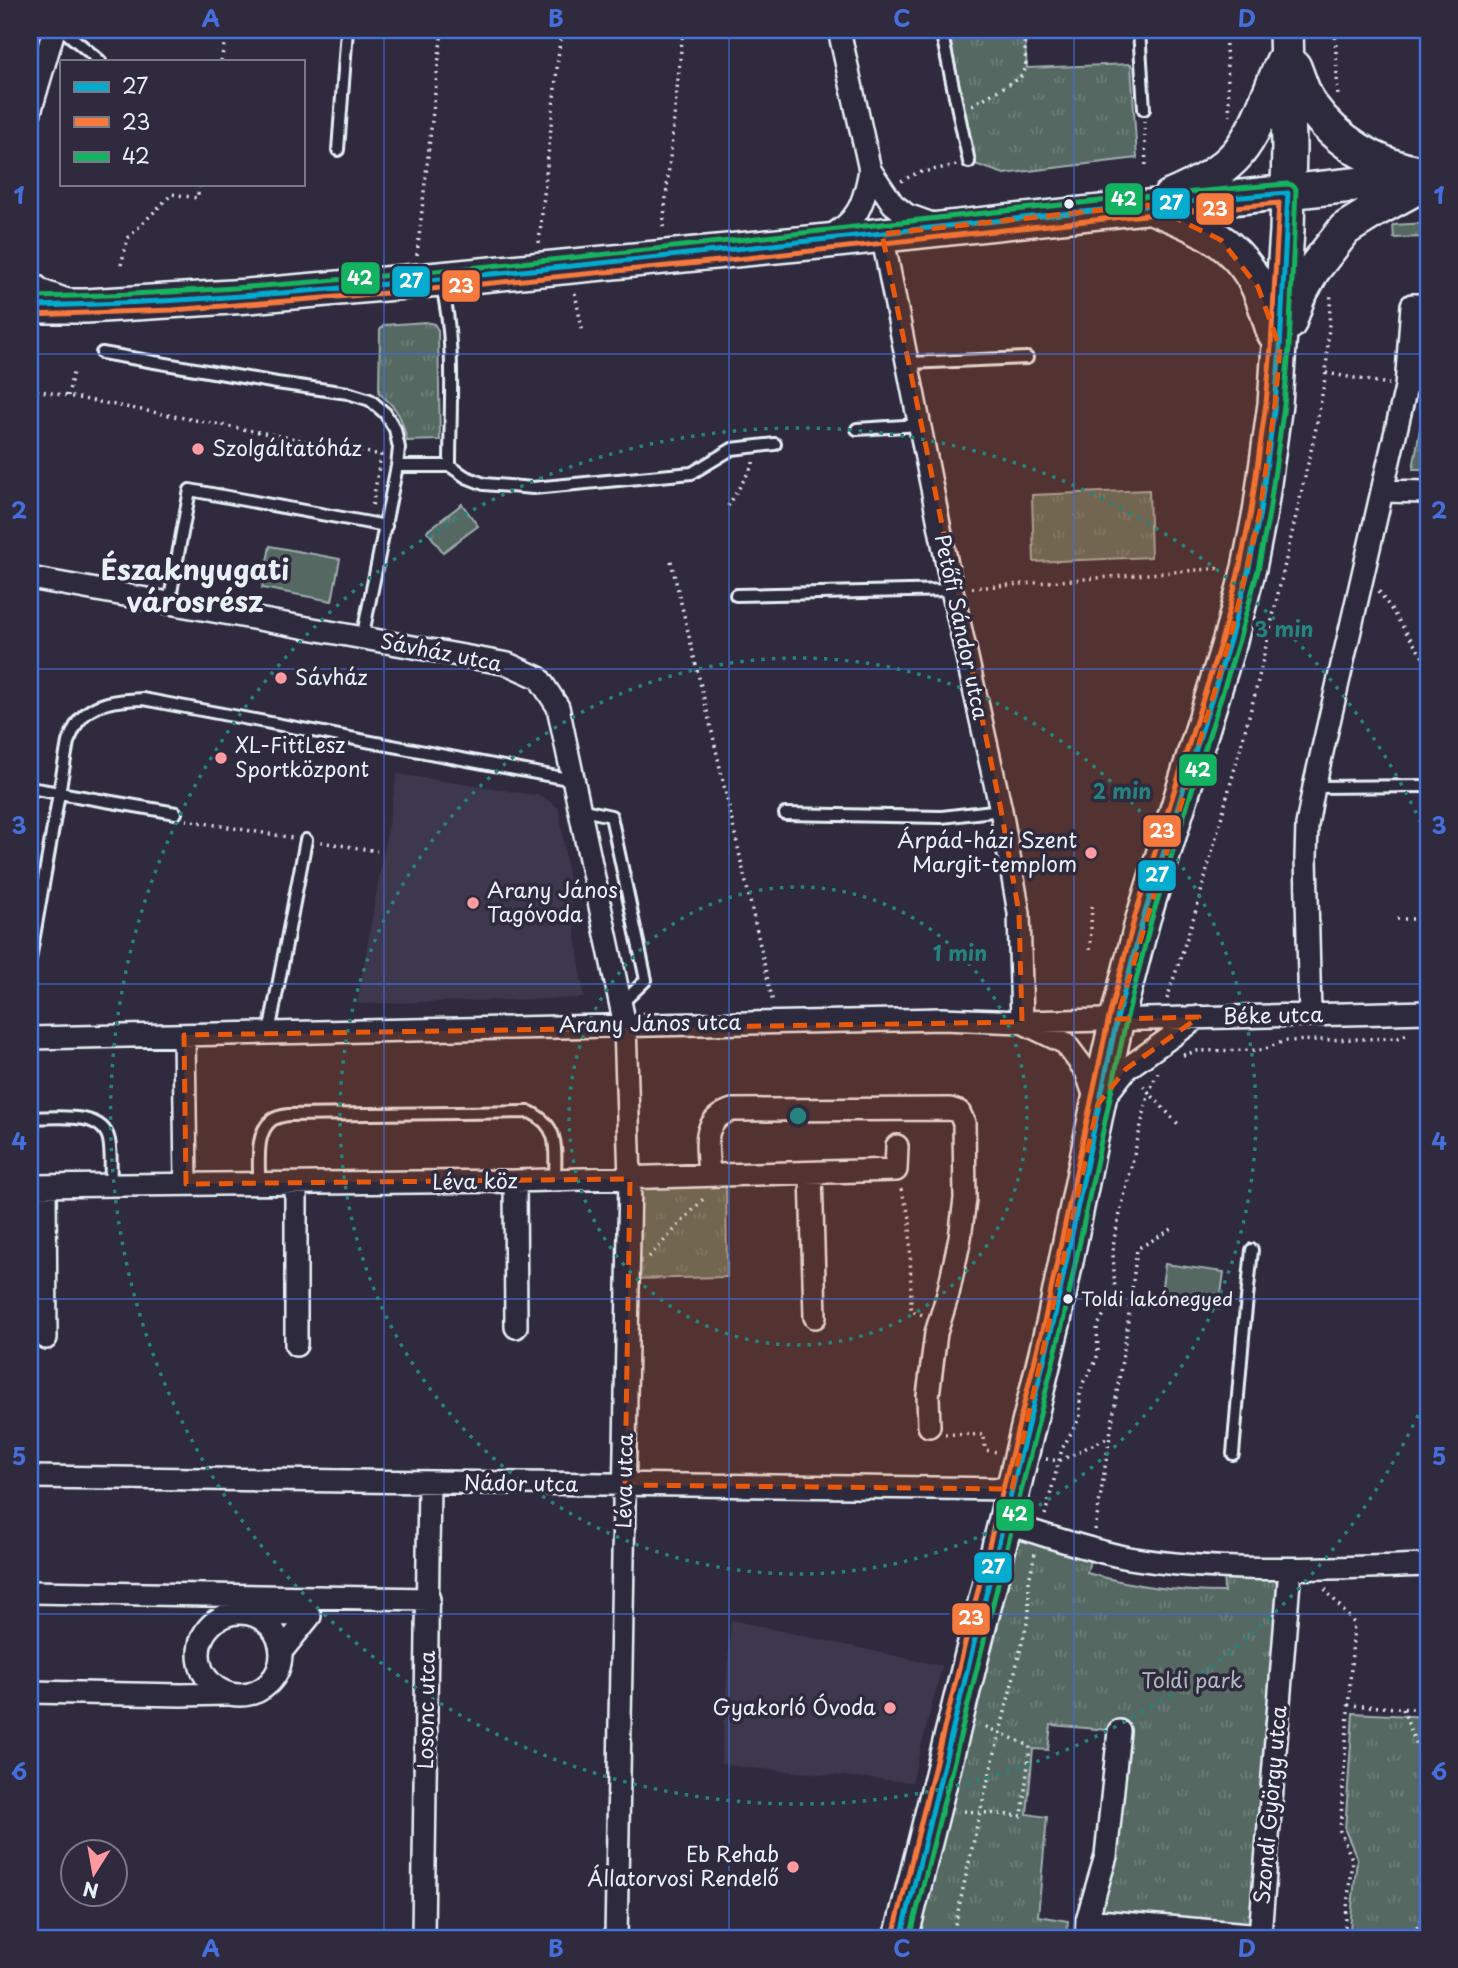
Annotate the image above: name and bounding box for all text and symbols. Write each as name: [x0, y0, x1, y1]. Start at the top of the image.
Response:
text: A: [202, 0, 220, 35]
text: B: [548, 0, 564, 35]
text: C: [893, 0, 911, 35]
text: D: [1238, 0, 1256, 35]
legend: [60, 60, 304, 186]
text: 27: [122, 69, 148, 101]
text: 23: [122, 105, 150, 137]
text: 42: [122, 139, 150, 171]
text: 1: [14, 177, 25, 212]
text: 1: [1434, 177, 1445, 212]
line badge: 42: [1104, 182, 1144, 216]
text: 42: [1111, 184, 1137, 212]
line badge: 27: [1151, 187, 1191, 220]
text: 27: [1159, 188, 1183, 216]
line badge: 23: [1195, 192, 1235, 226]
text: 23: [1202, 194, 1228, 222]
unlabelled marker: [1062, 197, 1076, 211]
line badge: 42: [340, 261, 381, 295]
text: 42: [347, 263, 373, 291]
line badge: 27: [391, 265, 431, 298]
text: 27: [399, 266, 423, 294]
line badge: 23: [441, 269, 481, 303]
text: 23: [448, 271, 474, 299]
place label: Szolgáltatóház: [212, 431, 362, 463]
marker: Szolgáltatóház: [190, 441, 206, 457]
text: 2: [11, 492, 27, 527]
text: 2: [1431, 492, 1447, 527]
street label: Petőfi Sándor utca: [928, 531, 998, 722]
district label: Északnyugati városrész: [101, 547, 289, 622]
text: 3 min: [1254, 612, 1314, 644]
street label: Sávház utca: [378, 624, 505, 679]
place label: Sávház: [295, 660, 368, 692]
marker: Sávház: [273, 670, 289, 686]
place label: XL-FittLesz Sportközpont: [235, 728, 369, 784]
marker: XL-FittLesz Sportközpont: [213, 750, 229, 766]
line badge: 42: [1178, 753, 1218, 787]
text: 42: [1185, 755, 1211, 783]
text: 2 min: [1093, 774, 1151, 806]
text: 3: [11, 807, 27, 842]
text: 3: [1431, 807, 1447, 842]
line badge: 23: [1142, 814, 1182, 848]
text: 23: [1149, 816, 1175, 844]
place label: Árpád-házi Szent Margit-templom: [897, 823, 1077, 879]
marker: Árpád-házi Szent Margit-templom: [1083, 845, 1099, 861]
line badge: 27: [1137, 859, 1177, 892]
text: 27: [1145, 860, 1169, 888]
place label: Arany János Tagóvoda: [487, 873, 618, 929]
marker: Arany János Tagóvoda: [465, 895, 481, 911]
text: 1 min: [933, 936, 987, 968]
street label: Béke utca: [1223, 997, 1323, 1031]
street label: Arany János utca: [559, 1004, 742, 1040]
centre of rings: [786, 1104, 810, 1128]
text: 4: [11, 1123, 27, 1158]
text: 4: [1431, 1123, 1447, 1158]
street label: Léva köz: [432, 1163, 518, 1197]
place label: Toldi lakónegyed: [1081, 1284, 1233, 1312]
marker: Toldi lakónegyed: [1061, 1292, 1075, 1306]
street label: Léva utca: [606, 1433, 640, 1529]
text: 5: [12, 1438, 26, 1473]
text: 5: [1432, 1438, 1446, 1473]
street label: Nádor utca: [464, 1465, 578, 1499]
line badge: 42: [995, 1498, 1035, 1532]
text: 42: [1002, 1499, 1028, 1527]
line badge: 27: [973, 1551, 1013, 1584]
text: 27: [981, 1552, 1005, 1580]
line badge: 23: [951, 1602, 991, 1636]
text: 23: [958, 1603, 984, 1631]
street label: Losonc utca: [408, 1650, 442, 1770]
park label: Toldi park: [1141, 1663, 1243, 1695]
place label: Gyakorló Óvoda: [712, 1690, 876, 1722]
marker: Gyakorló Óvoda: [882, 1700, 898, 1716]
street label: Szondi György utca: [1244, 1704, 1294, 1906]
text: 6: [11, 1753, 27, 1788]
text: 6: [1431, 1753, 1447, 1788]
place label: Eb Rehab Állatorvosi Rendelő: [587, 1837, 779, 1893]
north arrow: [60, 1839, 130, 1909]
marker: Eb Rehab Állatorvosi Rendelő: [785, 1859, 801, 1875]
text: N: [81, 1875, 101, 1906]
text: A: [202, 1930, 220, 1965]
text: B: [548, 1930, 564, 1965]
text: C: [893, 1930, 911, 1965]
text: D: [1238, 1930, 1256, 1965]

